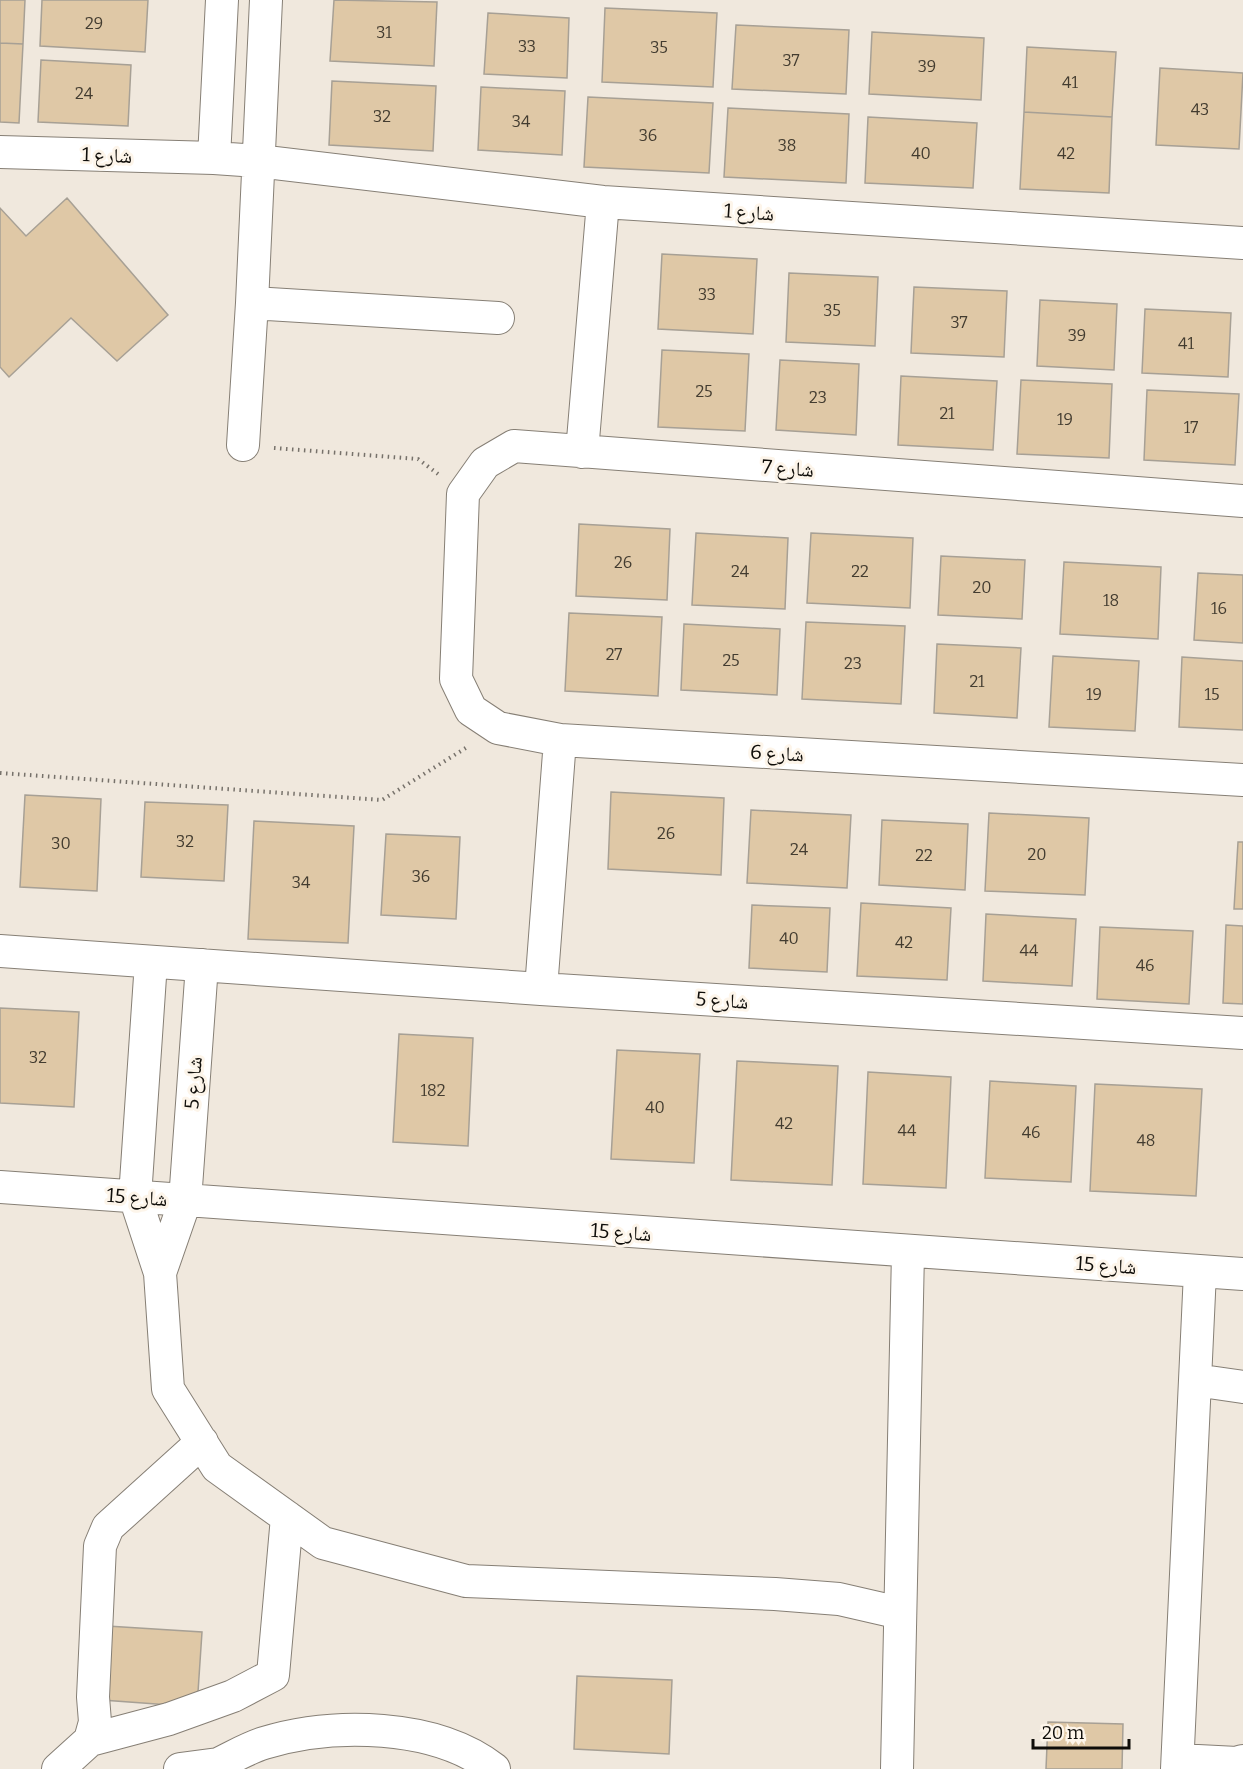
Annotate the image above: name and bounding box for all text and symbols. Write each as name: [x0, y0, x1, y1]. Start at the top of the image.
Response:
house number: 29: [85, 14, 103, 33]
house number: 31: [376, 23, 392, 42]
house number: 33: [518, 37, 536, 56]
house number: 35: [650, 38, 668, 57]
house number: 37: [782, 51, 800, 70]
house number: 39: [918, 57, 936, 76]
house number: 41: [1062, 73, 1078, 92]
house number: 24: [75, 84, 94, 103]
house number: 43: [1191, 100, 1209, 119]
house number: 32: [373, 107, 391, 126]
house number: 34: [512, 112, 531, 131]
house number: 36: [639, 126, 657, 145]
house number: 38: [778, 136, 796, 155]
street label: شارع 1: [81, 142, 132, 169]
house number: 40: [911, 144, 931, 163]
house number: 42: [1057, 144, 1075, 163]
street label: شارع 1: [723, 198, 775, 227]
house number: 33: [698, 285, 716, 304]
house number: 35: [823, 301, 841, 320]
house number: 37: [950, 313, 968, 332]
house number: 39: [1068, 326, 1086, 345]
house number: 41: [1178, 334, 1194, 353]
house number: 25: [695, 382, 713, 401]
house number: 23: [809, 388, 827, 407]
house number: 21: [939, 404, 955, 423]
house number: 19: [1057, 410, 1073, 429]
house number: 17: [1184, 418, 1198, 437]
street label: شارع 7: [761, 454, 815, 483]
house number: 26: [614, 553, 632, 572]
house number: 24: [731, 562, 750, 581]
house number: 22: [851, 562, 869, 581]
house number: 20: [973, 578, 991, 597]
house number: 18: [1103, 591, 1119, 610]
house number: 16: [1211, 599, 1227, 618]
house number: 27: [606, 645, 622, 664]
house number: 25: [722, 651, 740, 670]
house number: 23: [844, 654, 862, 673]
house number: 21: [969, 672, 985, 691]
house number: 19: [1086, 685, 1102, 704]
house number: 15: [1204, 685, 1220, 704]
street label: شارع 6: [749, 740, 804, 767]
house number: 26: [657, 824, 675, 843]
house number: 32: [176, 832, 194, 851]
house number: 30: [51, 834, 71, 853]
house number: 24: [790, 840, 809, 859]
house number: 20: [1028, 845, 1046, 864]
house number: 22: [915, 846, 933, 865]
house number: 36: [412, 867, 430, 886]
house number: 34: [292, 873, 311, 892]
house number: 40: [779, 929, 799, 948]
house number: 42: [895, 933, 913, 952]
house number: 44: [1020, 941, 1039, 960]
house number: 46: [1136, 956, 1154, 975]
street label: شارع 5: [695, 986, 749, 1015]
house number: 32: [29, 1048, 47, 1067]
street label: شارع 5: [179, 1056, 208, 1110]
house number: 182: [421, 1081, 445, 1100]
house number: 40: [645, 1098, 665, 1117]
house number: 42: [775, 1114, 793, 1133]
house number: 44: [898, 1121, 917, 1140]
house number: 46: [1022, 1123, 1040, 1142]
house number: 48: [1137, 1131, 1155, 1150]
street label: شارع 15: [106, 1183, 168, 1212]
street label: شارع 15: [590, 1218, 652, 1247]
street label: شارع 15: [1075, 1251, 1137, 1280]
scale bar: [1033, 1712, 1129, 1750]
text: 20 m: [1042, 1722, 1084, 1744]

